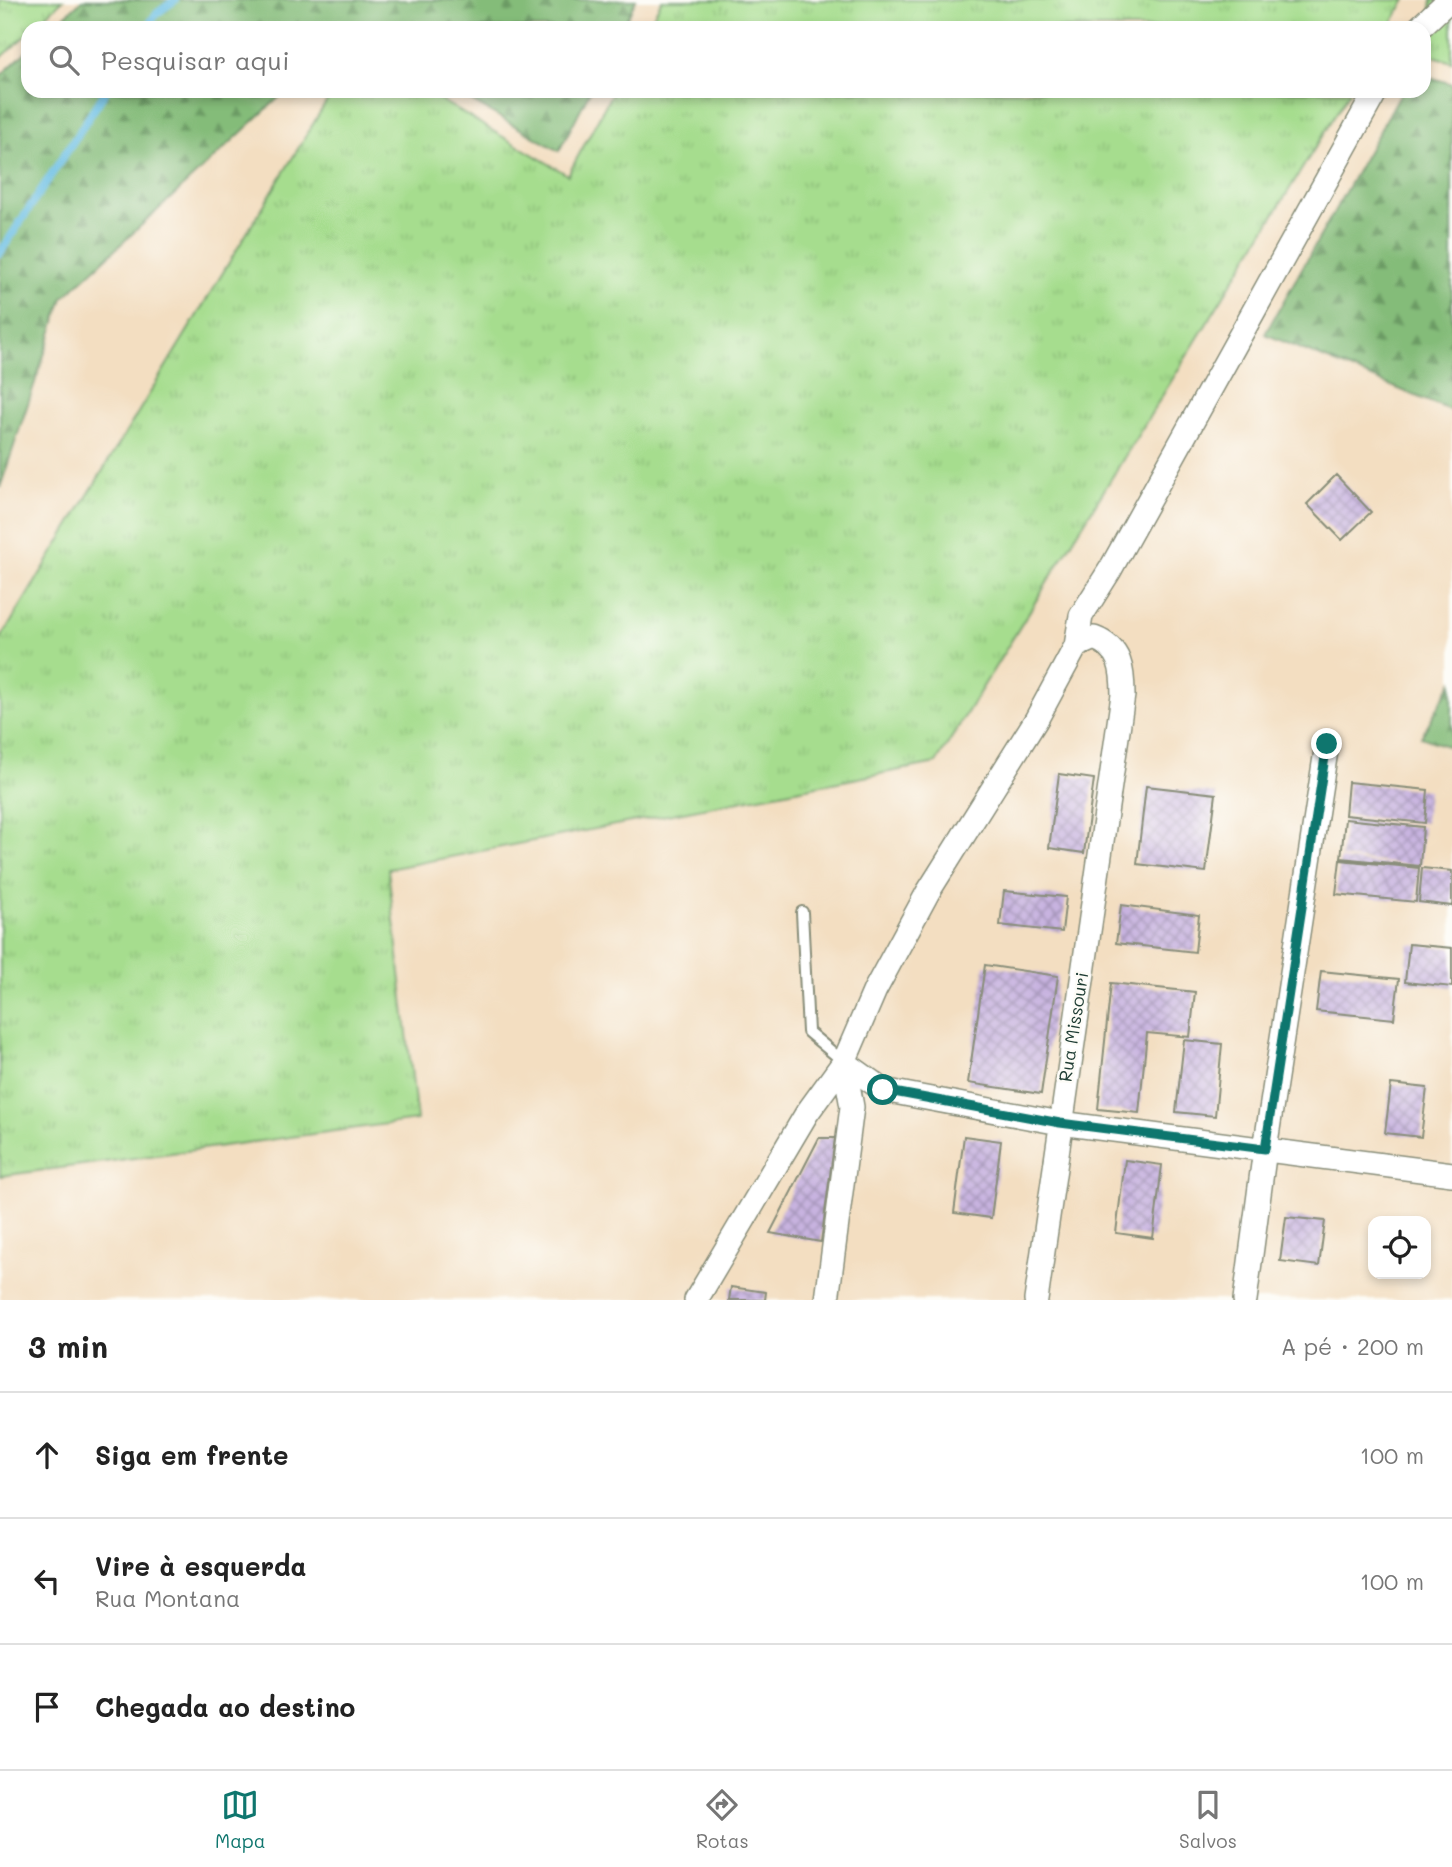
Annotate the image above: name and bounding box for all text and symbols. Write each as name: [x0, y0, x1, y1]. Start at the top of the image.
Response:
search box: [21, 21, 1431, 98]
icon: search: [45, 41, 83, 79]
text: Pesquisar aqui: [101, 43, 290, 77]
route end: [1311, 728, 1342, 759]
street label: Rua Missouri: [1052, 970, 1094, 1083]
route start: [867, 1074, 898, 1105]
map controls: [1368, 1216, 1431, 1279]
button: locate: [1368, 1216, 1431, 1279]
text: 3 min: [28, 1326, 108, 1366]
text: A pé · 200 m: [1281, 1331, 1424, 1361]
icon: ahead: [28, 1436, 66, 1474]
text: Siga em frente: [95, 1438, 289, 1472]
text: 100 m: [1360, 1440, 1424, 1470]
text: Vire à esquerda: [95, 1549, 306, 1583]
icon: left: [28, 1562, 66, 1600]
text: 100 m: [1360, 1566, 1424, 1596]
text: Rua Montana: [95, 1583, 240, 1613]
icon: arrive: [28, 1688, 66, 1726]
text: Chegada ao destino: [95, 1690, 355, 1724]
tab: Mapa: [215, 1786, 266, 1853]
tab: Rotas: [696, 1786, 749, 1853]
tab: Salvos: [1179, 1786, 1237, 1853]

